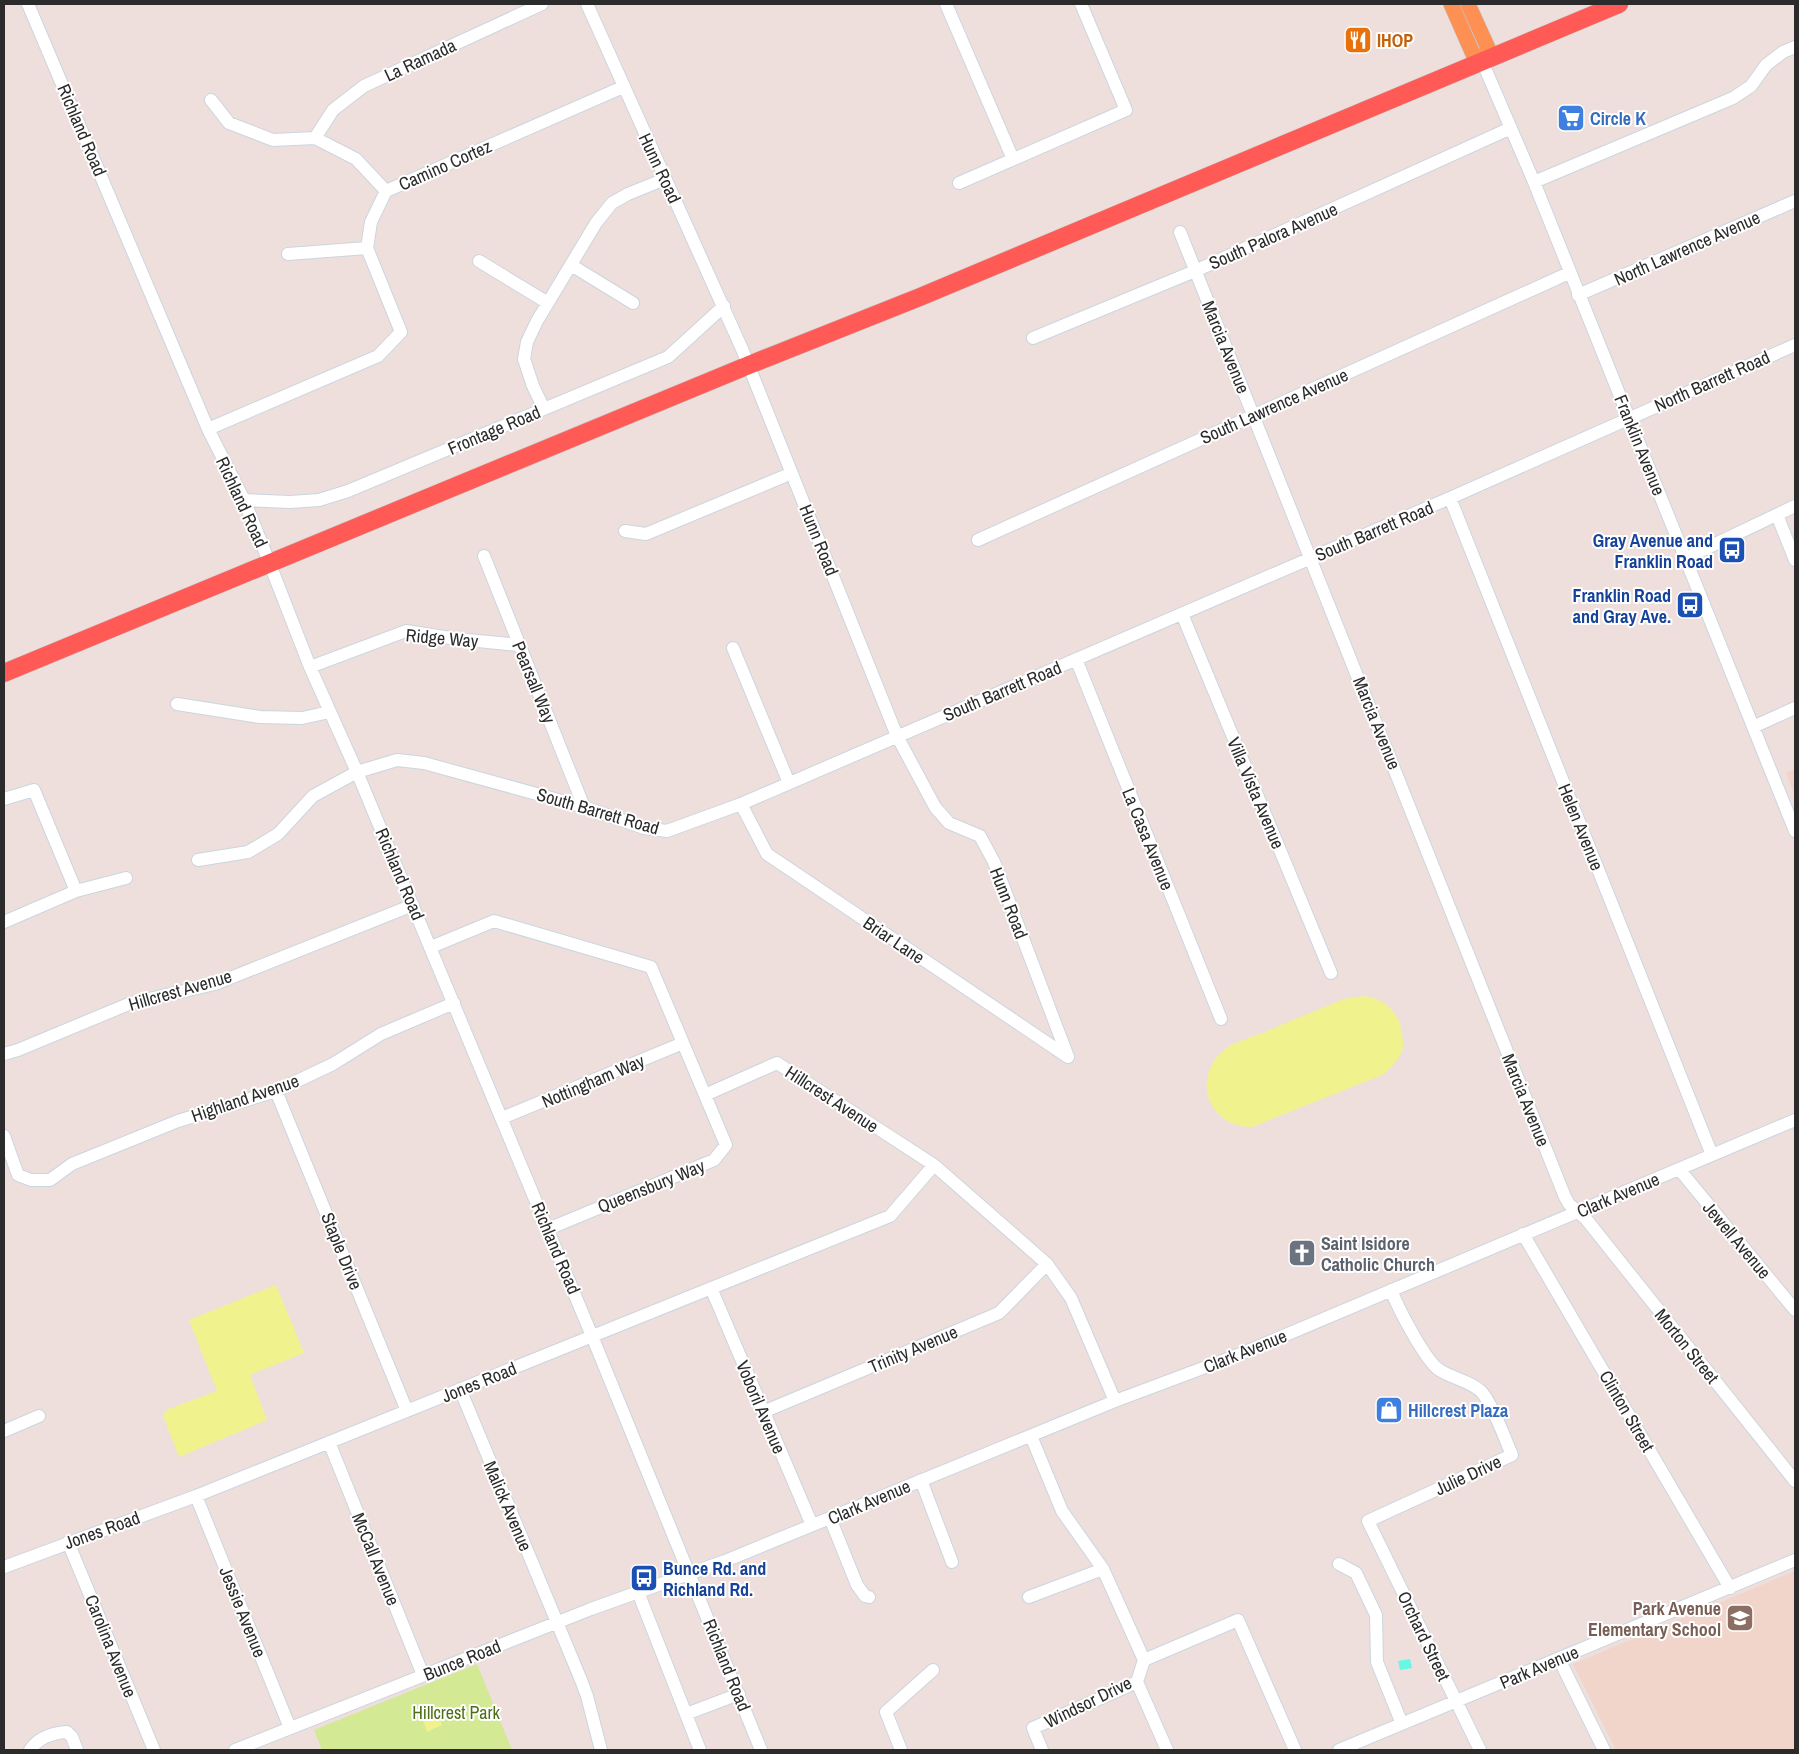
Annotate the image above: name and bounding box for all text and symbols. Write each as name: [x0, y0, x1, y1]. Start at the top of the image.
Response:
restaurant icon: IHOP: [1343, 25, 1373, 55]
place label: IHOP: [1377, 28, 1413, 53]
street label: La Ramada: [380, 33, 460, 87]
street label: Richland Road: [51, 80, 113, 180]
supermarket icon: Circle K: [1556, 103, 1586, 133]
place label: Circle K: [1590, 106, 1646, 131]
street label: Hunn Road: [633, 129, 687, 207]
street label: Camino Cortez: [395, 133, 495, 197]
street label: South Palora Avenue: [1205, 196, 1341, 276]
street label: North Lawrence Avenue: [1610, 205, 1764, 291]
street label: Marcia Avenue: [1196, 297, 1256, 397]
street label: North Barrett Road: [1650, 344, 1774, 418]
street label: South Lawrence Avenue: [1196, 362, 1352, 450]
street label: Franklin Avenue: [1608, 391, 1672, 499]
street label: Frontage Road: [444, 399, 544, 461]
street label: Richland Road: [210, 452, 274, 552]
street label: South Barrett Road: [1311, 495, 1437, 567]
street label: Hunn Road: [793, 501, 845, 579]
place label: Gray Avenue and Franklin Road: [1593, 528, 1713, 574]
bus stop icon: Gray Avenue and Franklin Road: [1717, 535, 1747, 565]
place label: Franklin Road and Gray Ave.: [1573, 583, 1671, 629]
bus stop icon: Franklin Road and Gray Ave.: [1675, 590, 1705, 620]
street label: Ridge Way: [405, 622, 480, 654]
street label: Pearsall Way: [506, 637, 562, 727]
street label: South Barrett Road: [939, 655, 1065, 727]
street label: Marcia Avenue: [1347, 673, 1407, 773]
street label: Villa Vista Avenue: [1221, 733, 1291, 853]
street label: Helen Avenue: [1552, 780, 1610, 874]
street label: South Barrett Road: [534, 782, 662, 840]
street label: La Casa Avenue: [1116, 784, 1180, 894]
street label: Richland Road: [369, 824, 431, 924]
street label: Hunn Road: [984, 864, 1034, 942]
street label: Briar Lane: [858, 910, 930, 970]
street label: Hillcrest Avenue: [125, 963, 235, 1017]
street label: Nottingham Way: [538, 1048, 649, 1114]
street label: Marcia Avenue: [1496, 1050, 1556, 1150]
street label: Hillcrest Avenue: [781, 1060, 883, 1138]
street label: Highland Avenue: [188, 1068, 302, 1128]
street label: Queensbury Way: [594, 1153, 709, 1219]
street label: Clark Avenue: [1573, 1166, 1663, 1224]
street label: Jewell Avenue: [1697, 1196, 1777, 1284]
street label: Richland Road: [525, 1198, 587, 1298]
street label: Staple Drive: [315, 1209, 369, 1293]
place label: Saint Isidore Catholic Church: [1321, 1231, 1435, 1277]
church icon: Saint Isidore Catholic Church: [1287, 1238, 1317, 1268]
street label: Morton Street: [1649, 1303, 1725, 1389]
street label: Trinity Avenue: [865, 1319, 961, 1379]
street label: Clark Avenue: [1200, 1323, 1290, 1379]
street label: Jones Road: [438, 1356, 520, 1408]
street label: Voboril Avenue: [730, 1357, 792, 1457]
street label: Clinton Street: [1594, 1366, 1660, 1456]
shop icon: Hillcrest Plaza: [1374, 1395, 1404, 1425]
place label: Hillcrest Plaza: [1408, 1398, 1509, 1423]
street label: Julie Drive: [1431, 1449, 1505, 1501]
street label: Malick Avenue: [478, 1457, 538, 1555]
street label: Clark Avenue: [824, 1473, 914, 1531]
street label: Jones Road: [61, 1505, 143, 1555]
street label: McCall Avenue: [346, 1509, 406, 1609]
place label: Bunce Rd. and Richland Rd.: [663, 1556, 766, 1602]
street label: Jessie Avenue: [213, 1563, 273, 1661]
bus stop icon: Bunce Rd. and Richland Rd.: [629, 1563, 659, 1593]
street label: Orchard Street: [1392, 1587, 1456, 1685]
street label: Carolina Avenue: [79, 1591, 143, 1701]
place label: Park Avenue Elementary School: [1588, 1596, 1721, 1642]
school or university icon: Park Avenue Elementary School: [1725, 1603, 1755, 1633]
street label: Richland Road: [697, 1615, 757, 1715]
street label: Bunce Road: [420, 1633, 504, 1687]
street label: Park Avenue: [1496, 1639, 1582, 1695]
street label: Windsor Drive: [1040, 1670, 1136, 1734]
park label: Hillcrest Park: [412, 1700, 500, 1725]

